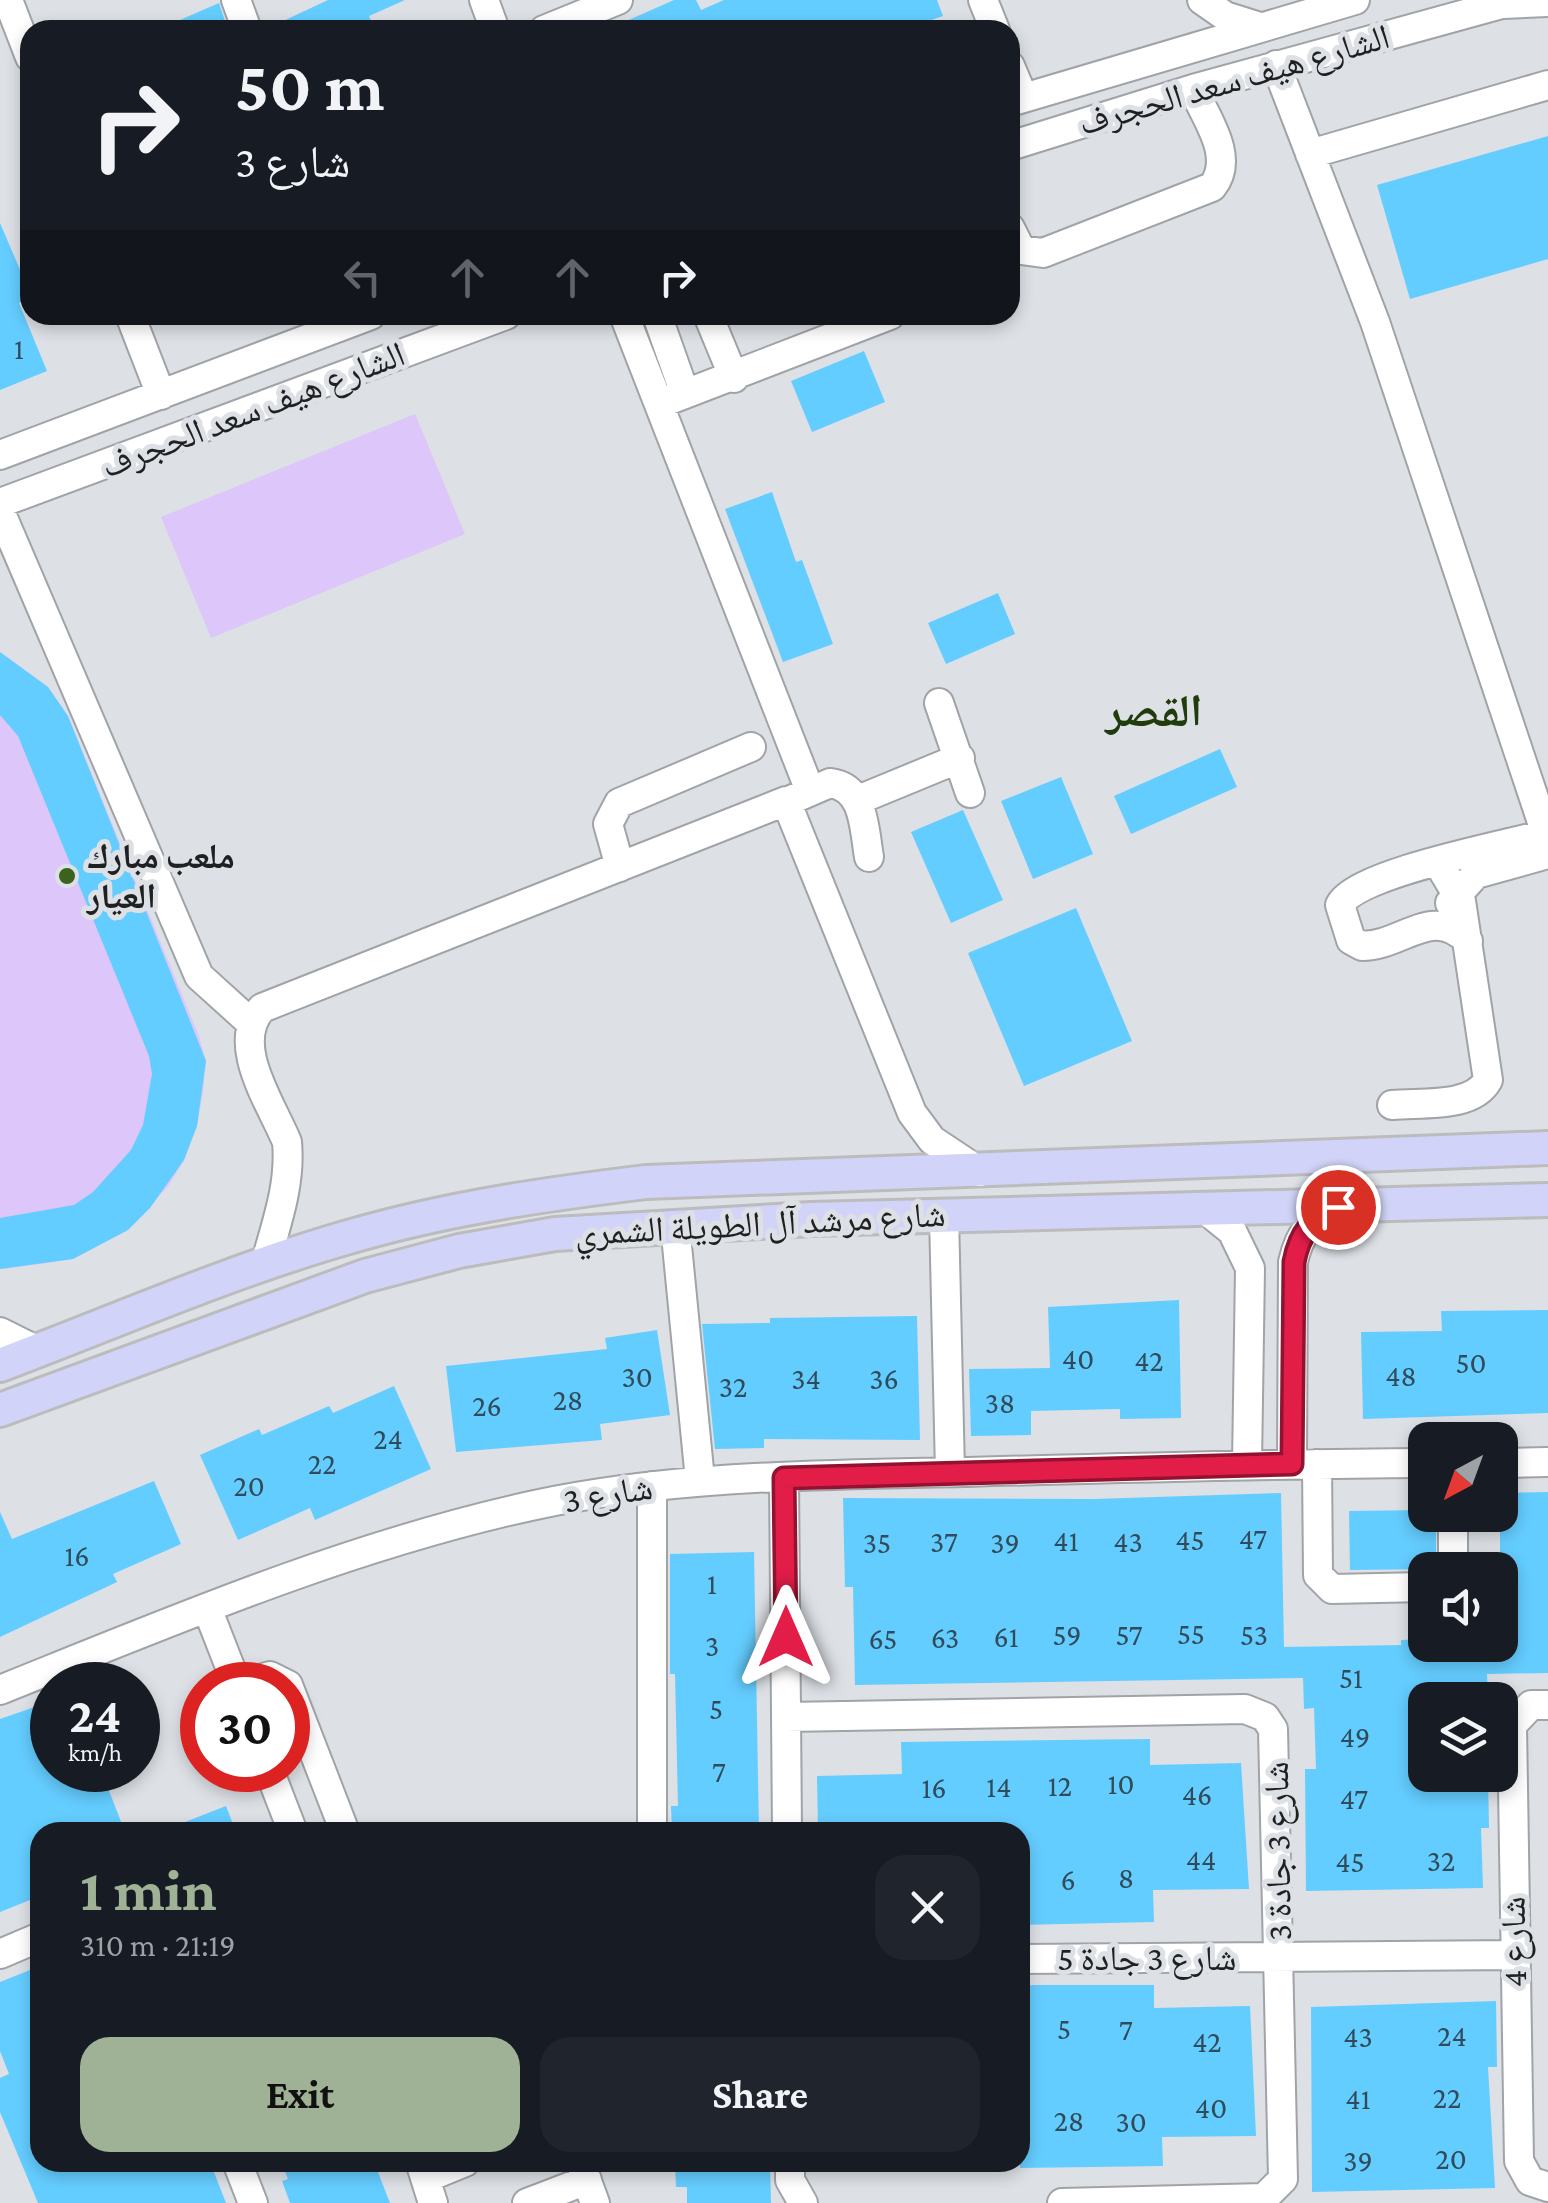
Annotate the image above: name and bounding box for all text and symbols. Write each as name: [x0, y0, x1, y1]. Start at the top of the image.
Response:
street label: الشارع هيف سعد الحجرف: [1074, 17, 1394, 145]
text: 50 m: [235, 47, 385, 125]
icon: right: [70, 60, 200, 190]
text: شارع 3: [235, 137, 350, 187]
icon: left: [335, 250, 390, 305]
icon: ahead: [440, 250, 495, 305]
icon: ahead: [545, 250, 600, 305]
icon: right: [650, 250, 705, 305]
house number: 1: [14, 332, 24, 365]
street label: الشارع هيف سعد الحجرف: [96, 334, 411, 488]
district label: القصر: [1104, 686, 1202, 736]
place label: ملعب مبارك العيار: [85, 837, 235, 916]
marker: ملعب مبارك العيار: [56, 865, 78, 887]
pin: [1296, 1165, 1381, 1250]
icon: arrive: [1311, 1180, 1366, 1235]
street label: شارع مرشد آل الطويلة الشمري: [574, 1195, 947, 1261]
house number: 40: [1062, 1342, 1094, 1375]
house number: 42: [1134, 1344, 1164, 1377]
house number: 50: [1455, 1346, 1487, 1379]
house number: 48: [1385, 1359, 1417, 1392]
house number: 30: [621, 1360, 653, 1393]
house number: 34: [791, 1362, 821, 1395]
house number: 36: [869, 1362, 899, 1395]
house number: 32: [719, 1370, 747, 1403]
house number: 28: [553, 1383, 583, 1416]
house number: 38: [985, 1386, 1015, 1419]
house number: 26: [472, 1389, 502, 1422]
house number: 24: [373, 1422, 403, 1455]
north arrow: [1408, 1422, 1518, 1532]
map controls: [1408, 1422, 1518, 1792]
house number: 22: [308, 1447, 336, 1480]
street label: شارع 3: [561, 1468, 656, 1522]
house number: 20: [233, 1469, 265, 1502]
house number: 47: [1239, 1522, 1267, 1555]
house number: 45: [1175, 1523, 1205, 1556]
house number: 41: [1053, 1524, 1079, 1557]
house number: 37: [930, 1525, 958, 1558]
house number: 43: [1113, 1525, 1143, 1558]
house number: 35: [863, 1526, 891, 1559]
house number: 39: [990, 1526, 1020, 1559]
house number: 16: [64, 1539, 90, 1572]
button: sound: [1408, 1552, 1518, 1662]
house number: 1: [707, 1567, 717, 1600]
position arrow: [734, 1585, 838, 1689]
house number: 55: [1177, 1617, 1205, 1650]
house number: 59: [1053, 1618, 1081, 1651]
house number: 57: [1115, 1618, 1143, 1651]
house number: 53: [1240, 1618, 1268, 1651]
house number: 61: [993, 1620, 1019, 1653]
house number: 63: [931, 1621, 959, 1654]
house number: 65: [869, 1622, 897, 1655]
house number: 3: [705, 1629, 719, 1662]
house number: 51: [1339, 1661, 1363, 1694]
speed limit sign: 30: [180, 1662, 310, 1792]
button: layers: [1408, 1682, 1518, 1792]
text: 24: [69, 1687, 121, 1743]
house number: 5: [709, 1692, 723, 1725]
house number: 49: [1340, 1720, 1370, 1753]
text: km/h: [68, 1739, 122, 1766]
house number: 7: [712, 1755, 726, 1788]
street label: شارع 3 جادة 3: [1257, 1761, 1301, 1941]
house number: 10: [1108, 1767, 1134, 1800]
house number: 12: [1048, 1769, 1072, 1802]
house number: 14: [986, 1770, 1012, 1803]
house number: 16: [921, 1771, 947, 1804]
house number: 46: [1182, 1778, 1212, 1811]
house number: 47: [1340, 1782, 1368, 1815]
house number: 44: [1186, 1843, 1216, 1876]
house number: 32: [1427, 1844, 1455, 1877]
house number: 45: [1335, 1845, 1365, 1878]
button: close: [875, 1855, 980, 1960]
text: 1 min: [80, 1856, 217, 1923]
house number: 8: [1118, 1861, 1134, 1894]
house number: 6: [1060, 1863, 1076, 1896]
street label: شارع 4: [1494, 1896, 1536, 1988]
text: 310 m · 21:19: [80, 1927, 235, 1963]
street label: شارع 3 جادة 5: [1057, 1939, 1237, 1980]
house number: 5: [1057, 2012, 1071, 2045]
house number: 7: [1119, 2013, 1133, 2046]
house number: 24: [1437, 2019, 1467, 2052]
house number: 43: [1343, 2020, 1373, 2053]
house number: 42: [1192, 2025, 1222, 2058]
button: Exit: [80, 2037, 520, 2152]
button: Share: [540, 2037, 980, 2152]
house number: 22: [1433, 2081, 1461, 2114]
house number: 41: [1345, 2082, 1371, 2115]
house number: 40: [1195, 2091, 1227, 2124]
house number: 28: [1054, 2104, 1084, 2137]
house number: 30: [1115, 2105, 1147, 2138]
house number: 20: [1435, 2142, 1467, 2175]
house number: 39: [1343, 2144, 1373, 2177]

